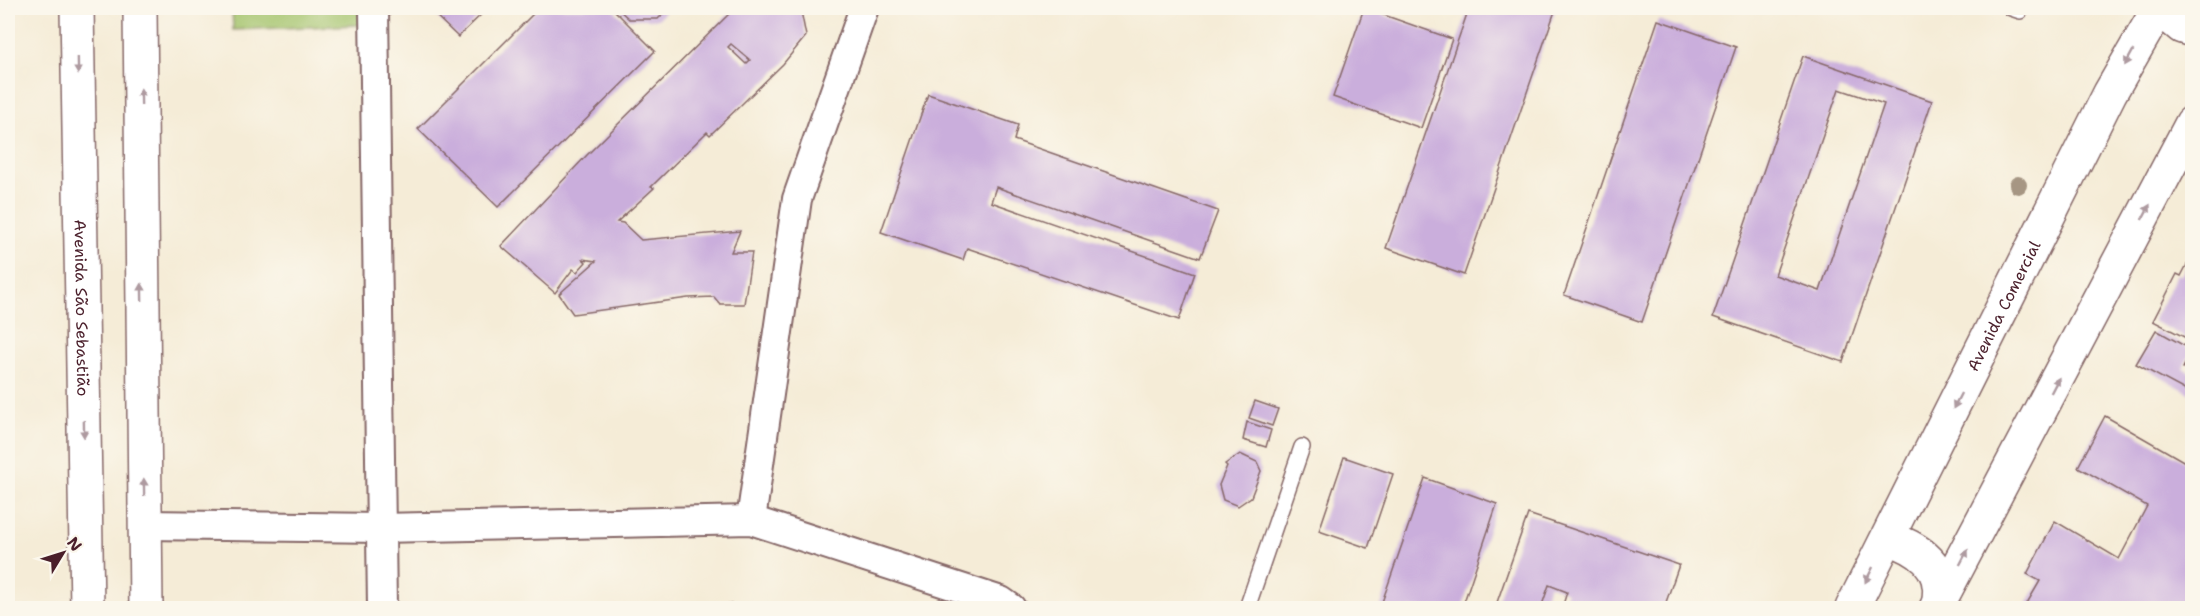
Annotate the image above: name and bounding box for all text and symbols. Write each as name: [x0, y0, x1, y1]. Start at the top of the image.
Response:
one-way arrow: [2124, 49, 2134, 66]
one-way arrow: [73, 56, 82, 75]
one-way arrow: [136, 88, 145, 107]
one-way arrow: [2141, 204, 2151, 221]
street label: Avenida São Sebastião: [70, 219, 94, 397]
street label: Avenida Comercial: [1962, 237, 2045, 374]
one-way arrow: [138, 283, 147, 302]
one-way arrow: [2050, 376, 2060, 393]
one-way arrow: [1952, 392, 1961, 409]
one-way arrow: [79, 419, 89, 438]
one-way arrow: [139, 478, 149, 497]
north arrow: [33, 523, 93, 583]
text: N: [62, 533, 87, 556]
one-way arrow: [1959, 549, 1969, 566]
one-way arrow: [1864, 567, 1874, 584]

